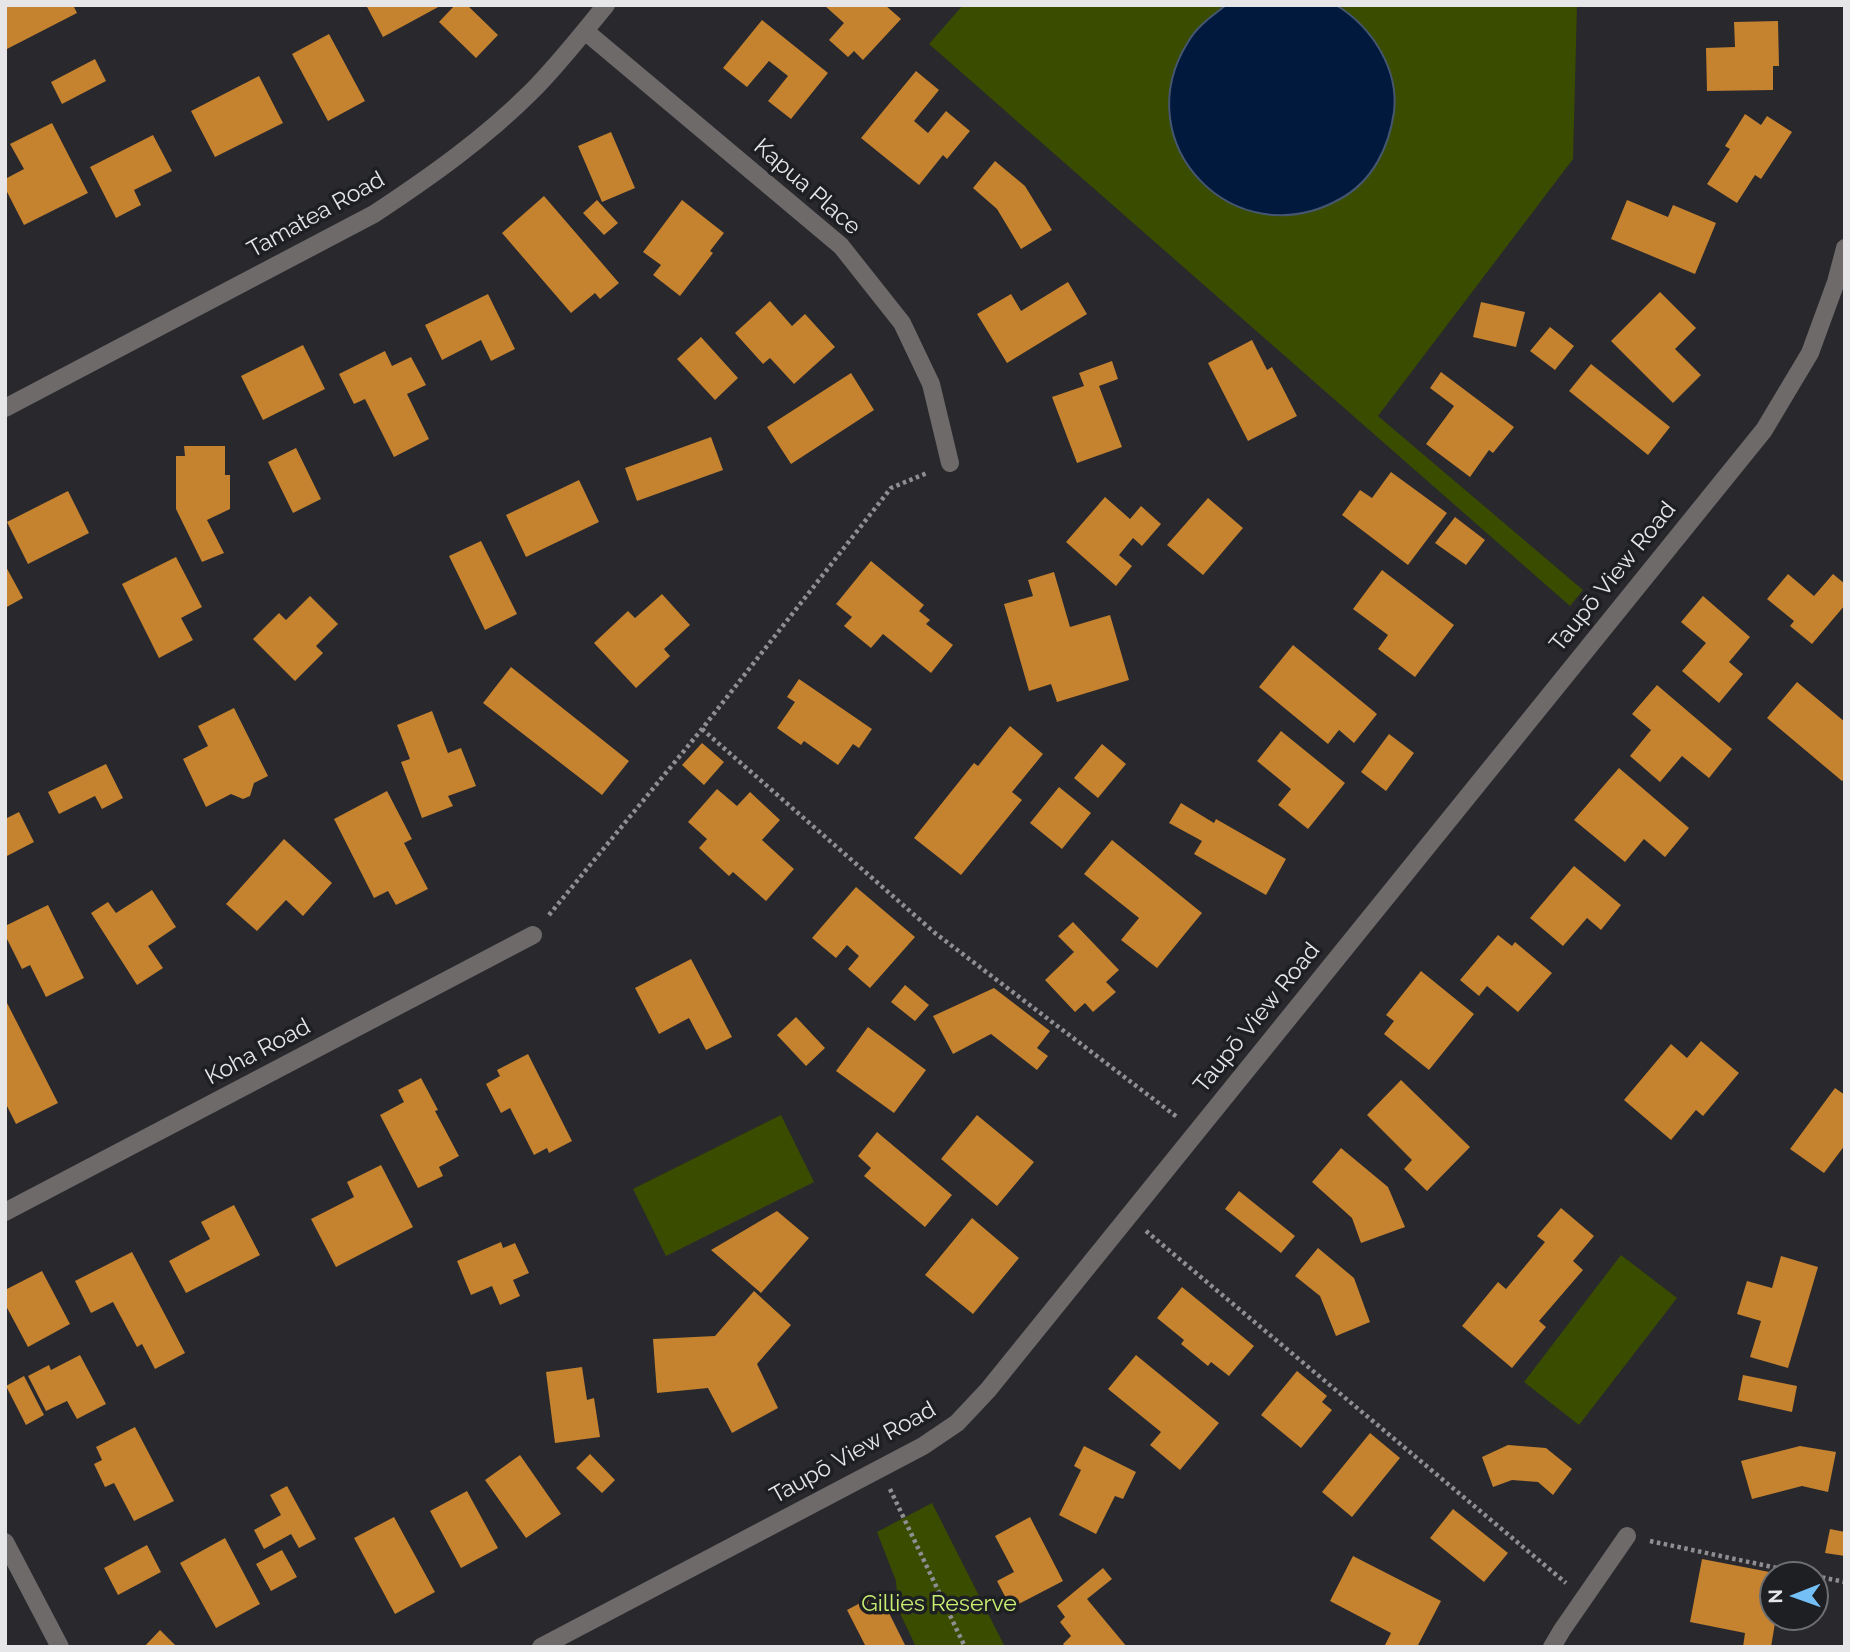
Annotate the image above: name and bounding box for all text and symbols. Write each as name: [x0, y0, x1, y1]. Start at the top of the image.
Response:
street label: Kapua Place: [748, 133, 866, 241]
street label: Tamatea Road: [243, 166, 389, 264]
street label: Taupō View Road: [1544, 496, 1682, 658]
street label: Taupō View Road: [1188, 937, 1326, 1099]
street label: Koha Road: [201, 1013, 315, 1091]
street label: Taupō View Road: [765, 1396, 941, 1510]
north arrow: [1759, 1561, 1829, 1631]
text: N: [1764, 1589, 1786, 1604]
park label: Gillies Reserve: [861, 1590, 1017, 1618]

